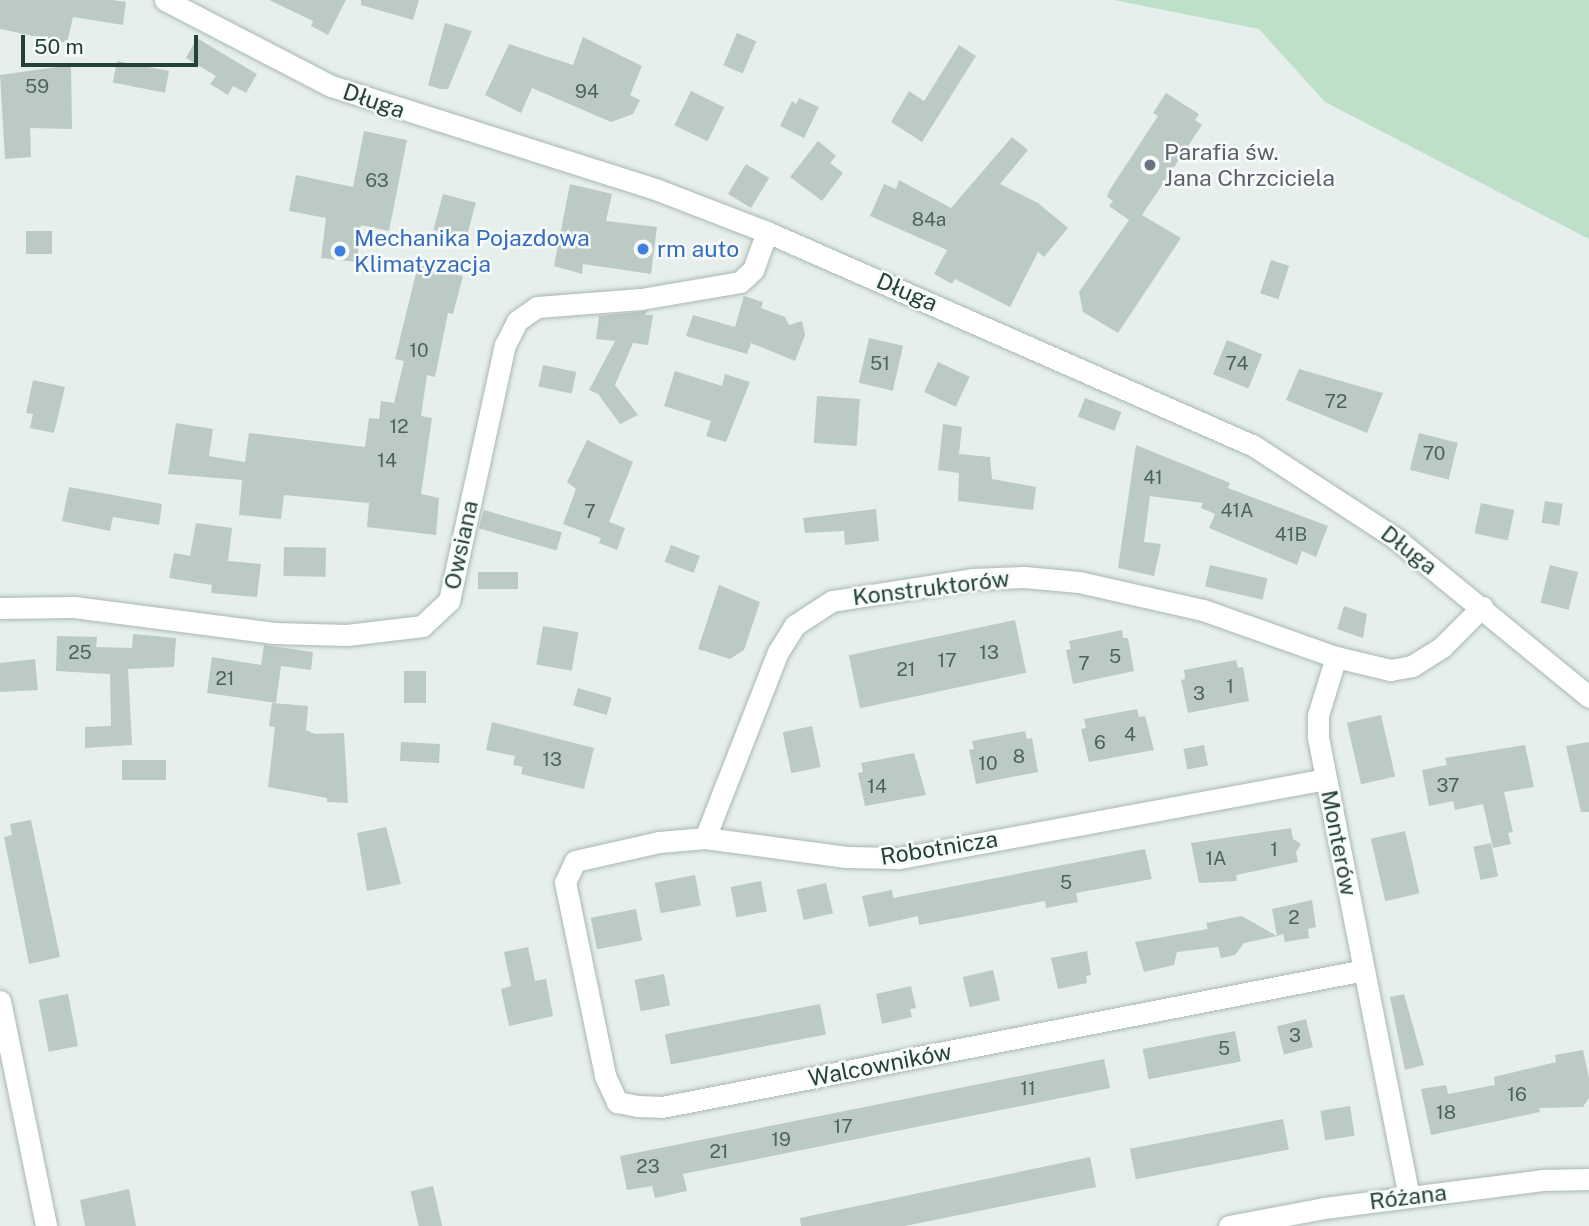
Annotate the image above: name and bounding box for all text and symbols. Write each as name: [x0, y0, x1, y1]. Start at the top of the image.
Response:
scale bar: [24, 21, 201, 65]
text: 50 m: [34, 34, 84, 59]
house number: 59: [25, 76, 49, 98]
street label: Długa: [339, 78, 409, 124]
house number: 94: [575, 81, 599, 103]
place label: Parafia św. Jana Chrzciciela: [1164, 138, 1335, 192]
marker: Parafia św. Jana Chrzciciela: [1142, 157, 1158, 173]
house number: 63: [365, 170, 389, 192]
house number: 84a: [912, 209, 946, 231]
place label: Mechanika Pojazdowa Klimatyzacja: [354, 224, 590, 278]
place label: rm auto: [657, 235, 739, 263]
marker: rm auto: [635, 241, 651, 257]
marker: Mechanika Pojazdowa Klimatyzacja: [332, 243, 348, 259]
street label: Długa: [872, 267, 942, 317]
house number: 10: [409, 340, 429, 362]
house number: 51: [870, 353, 890, 375]
house number: 74: [1226, 353, 1248, 375]
house number: 72: [1325, 391, 1347, 413]
house number: 12: [389, 416, 409, 438]
house number: 70: [1423, 443, 1445, 465]
house number: 14: [377, 450, 397, 472]
house number: 41: [1143, 467, 1163, 489]
street label: Owsiana: [438, 498, 484, 592]
house number: 41A: [1220, 500, 1254, 522]
house number: 7: [584, 501, 596, 523]
street label: Długa: [1375, 520, 1443, 580]
house number: 41B: [1275, 524, 1307, 546]
street label: Konstruktorów: [851, 565, 1011, 611]
house number: 25: [68, 642, 92, 664]
house number: 13: [979, 642, 999, 664]
house number: 5: [1109, 646, 1121, 668]
house number: 17: [937, 650, 957, 672]
house number: 7: [1078, 653, 1090, 675]
house number: 21: [896, 659, 916, 681]
house number: 21: [215, 668, 235, 690]
house number: 1: [1226, 676, 1234, 698]
house number: 3: [1193, 683, 1205, 705]
house number: 4: [1124, 724, 1136, 746]
house number: 6: [1094, 732, 1106, 754]
house number: 8: [1013, 746, 1025, 768]
house number: 13: [542, 749, 562, 771]
house number: 10: [978, 753, 998, 775]
house number: 37: [1436, 775, 1460, 797]
house number: 14: [867, 776, 887, 798]
street label: Monterów: [1315, 788, 1363, 898]
street label: Robotnicza: [878, 825, 1000, 871]
house number: 1: [1270, 839, 1278, 861]
house number: 1A: [1205, 848, 1227, 870]
house number: 5: [1060, 872, 1072, 894]
house number: 2: [1288, 907, 1300, 929]
house number: 3: [1289, 1025, 1301, 1047]
street label: Walcowników: [806, 1038, 954, 1092]
house number: 5: [1218, 1038, 1230, 1060]
house number: 11: [1020, 1078, 1036, 1100]
house number: 16: [1507, 1084, 1527, 1106]
house number: 18: [1436, 1102, 1456, 1124]
house number: 17: [833, 1116, 853, 1138]
house number: 19: [771, 1129, 791, 1151]
house number: 21: [709, 1141, 729, 1163]
house number: 23: [636, 1156, 660, 1178]
street label: Różana: [1368, 1179, 1448, 1215]

